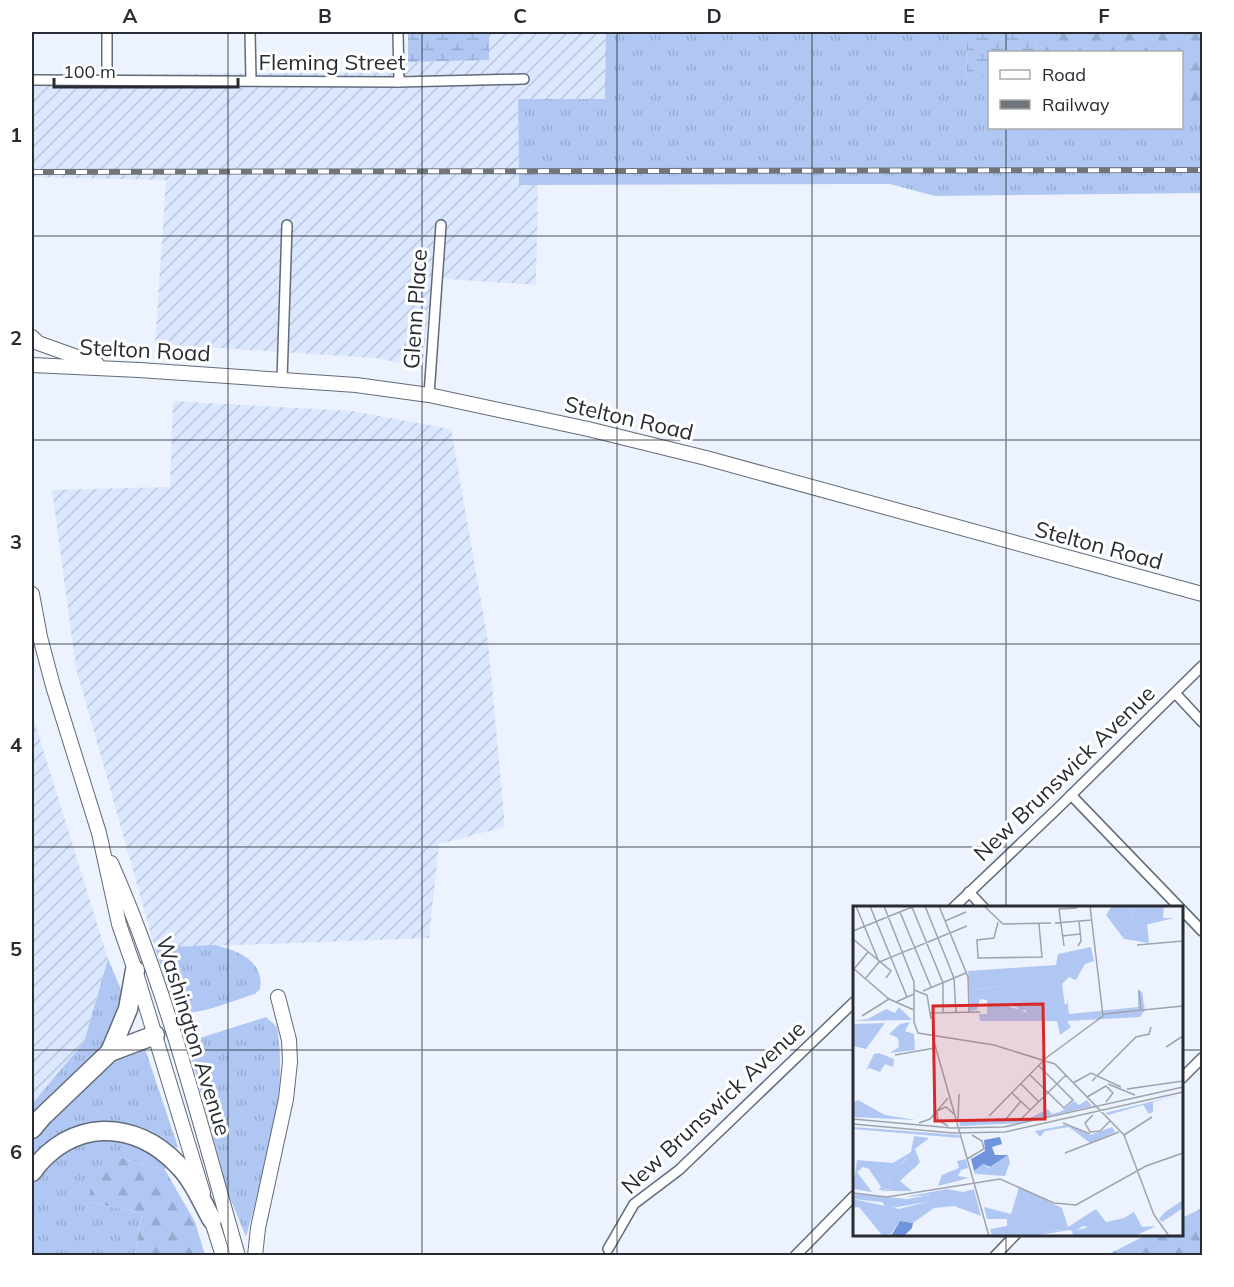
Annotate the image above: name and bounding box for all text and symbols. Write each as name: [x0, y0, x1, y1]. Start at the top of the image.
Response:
text: A: [123, 3, 138, 28]
text: B: [318, 3, 332, 28]
text: C: [513, 3, 527, 28]
text: D: [706, 3, 722, 28]
text: E: [903, 3, 915, 28]
text: F: [1098, 3, 1110, 28]
street label: Fleming Street: [259, 48, 406, 76]
scale bar: [54, 51, 238, 89]
legend: [988, 51, 1183, 129]
text: 100 m: [63, 60, 116, 83]
text: Road: [1042, 63, 1086, 86]
text: Railway: [1042, 93, 1110, 116]
text: 1: [10, 122, 22, 147]
street label: Glenn Place: [397, 248, 433, 370]
text: 2: [10, 325, 22, 350]
street label: Stelton Road: [79, 333, 211, 367]
street label: Stelton Road: [562, 390, 696, 446]
street label: Stelton Road: [1032, 515, 1166, 575]
text: 3: [10, 529, 22, 554]
street label: New Brunswick Avenue: [967, 679, 1161, 867]
text: 4: [10, 732, 22, 757]
inset map: [853, 906, 1183, 1236]
street label: Washington Avenue: [150, 933, 238, 1139]
text: 5: [10, 936, 22, 961]
street label: New Brunswick Avenue: [615, 1014, 811, 1200]
text: 6: [10, 1139, 22, 1164]

